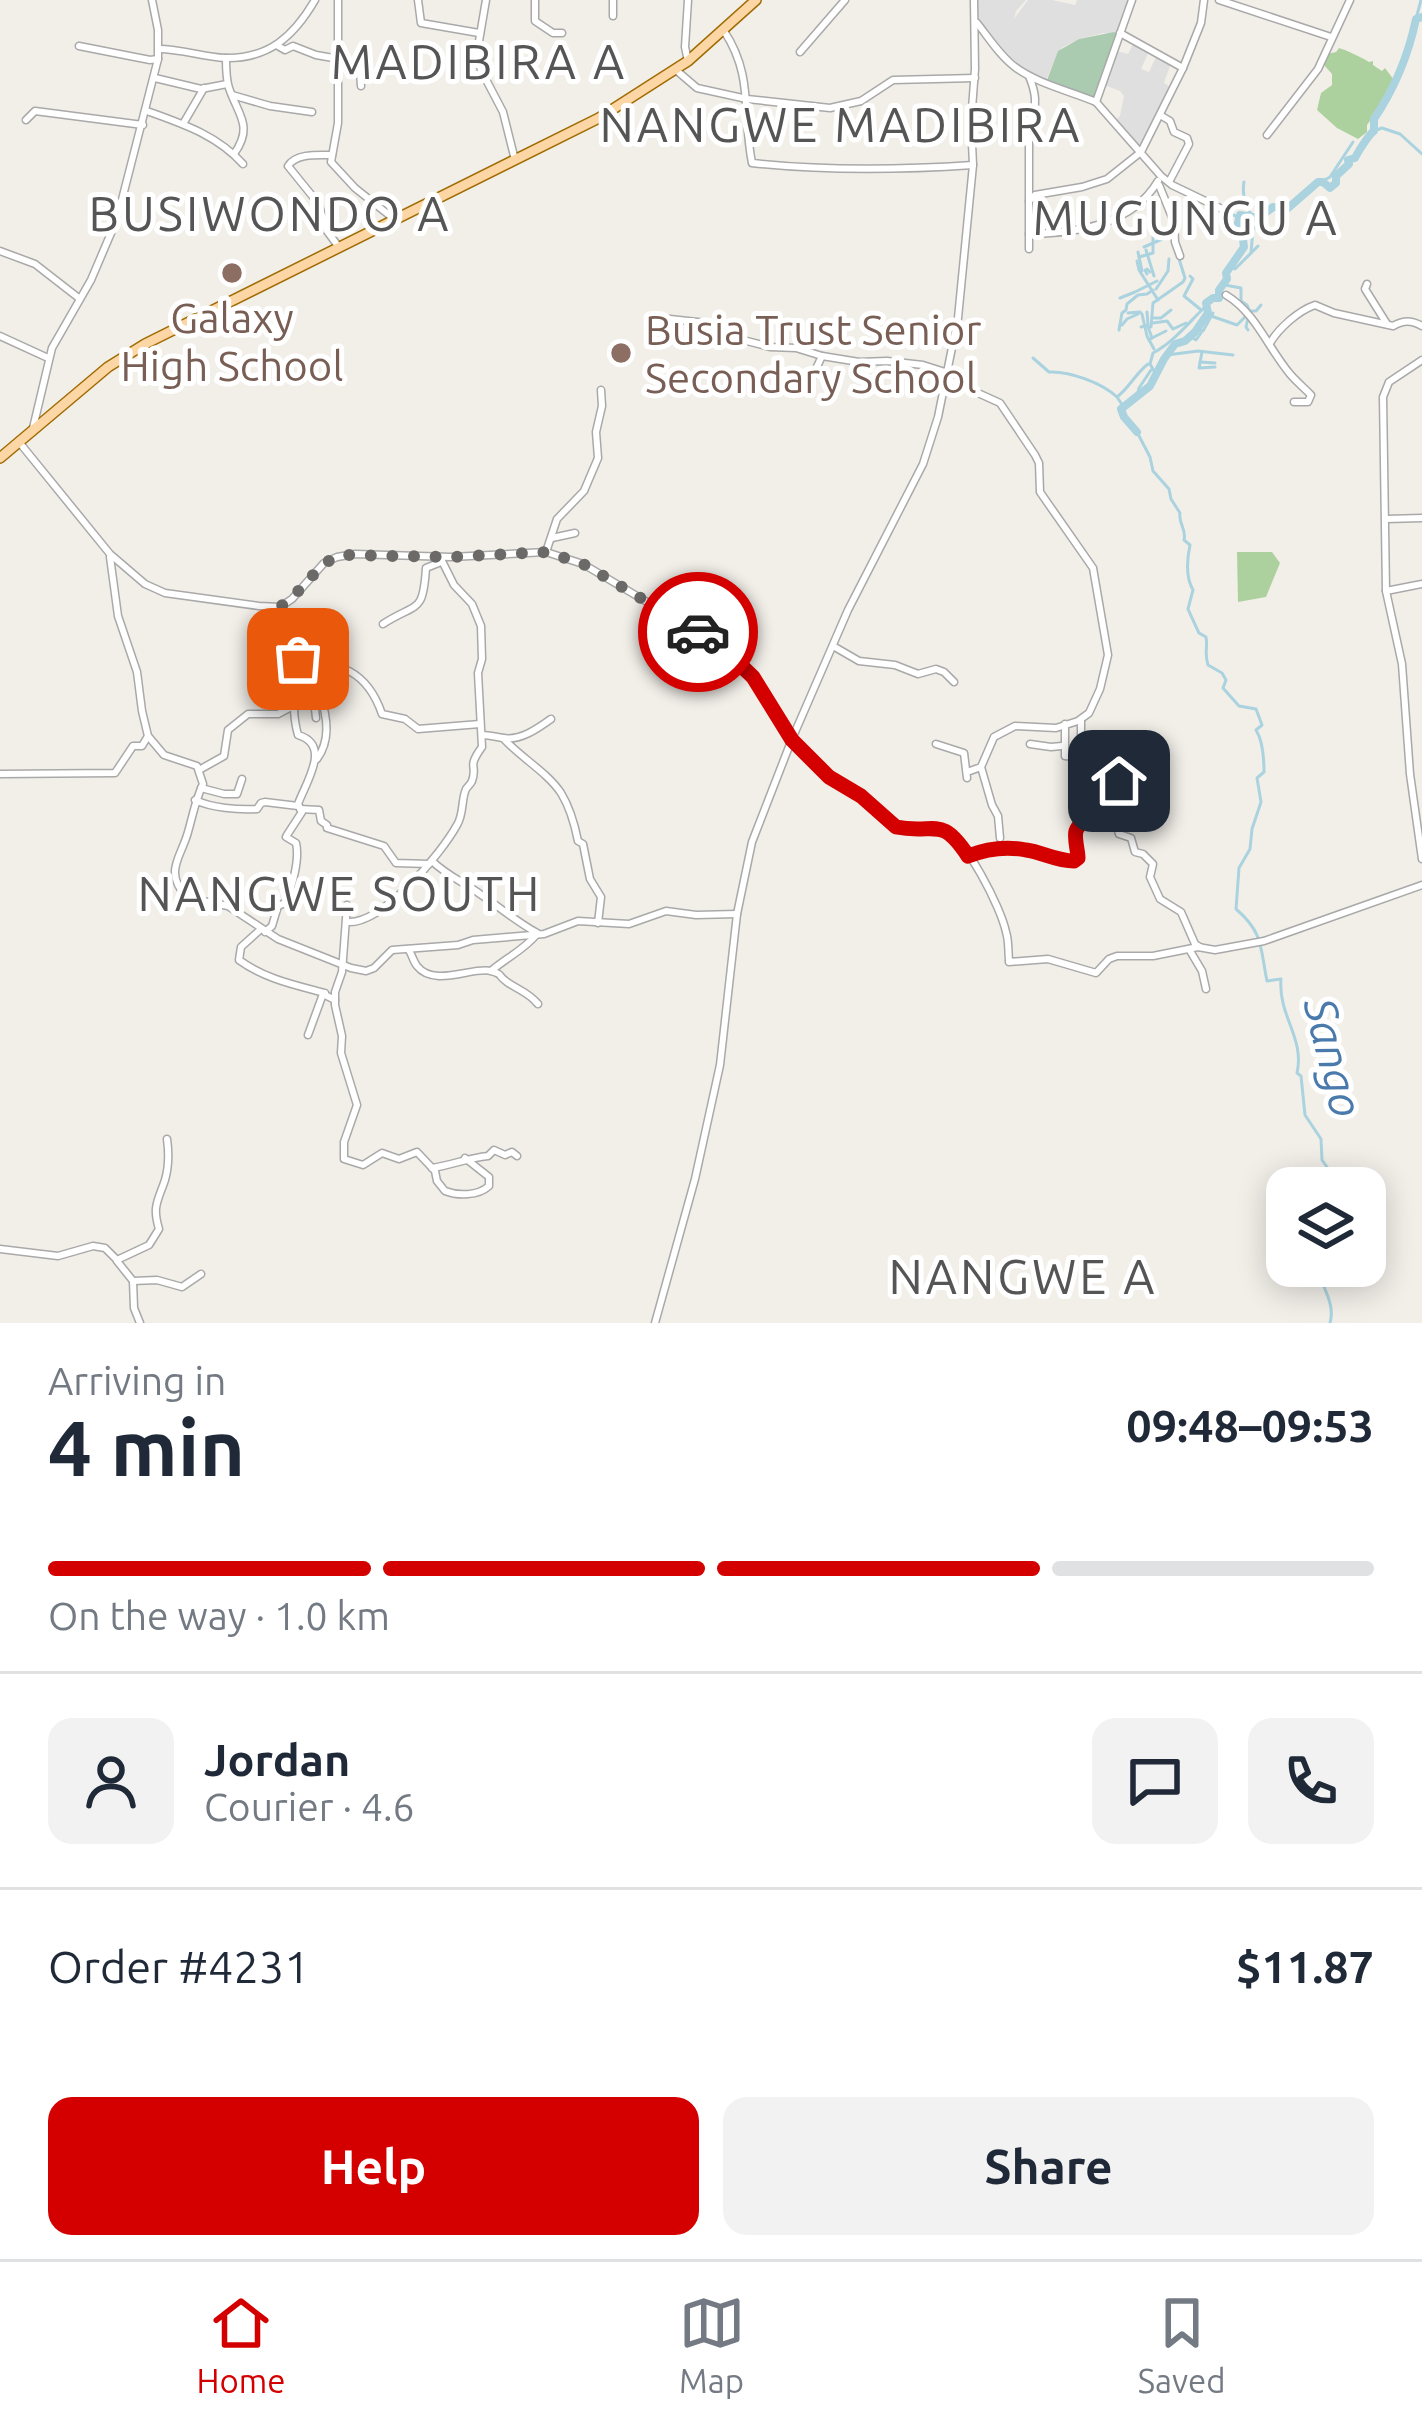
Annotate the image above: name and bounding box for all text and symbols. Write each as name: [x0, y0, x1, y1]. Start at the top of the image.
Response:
district label: MADIBIRA A: [331, 34, 627, 88]
district label: NANGWE MADIBIRA: [599, 97, 1083, 151]
district label: BUSIWONDO A: [89, 186, 451, 240]
district label: MUGUNGU A: [1032, 190, 1340, 244]
marker: Galaxy High School: [219, 260, 245, 286]
place label: Galaxy High School: [121, 294, 343, 389]
place label: Busia Trust Senior Secondary School: [645, 306, 981, 401]
marker: Busia Trust Senior Secondary School: [608, 340, 634, 366]
courier: [638, 572, 758, 692]
icon: car: [665, 599, 731, 665]
pin: [247, 608, 349, 710]
icon: bag: [265, 626, 331, 692]
pin: [1068, 730, 1170, 832]
icon: home: [1086, 748, 1152, 814]
district label: NANGWE SOUTH: [137, 866, 543, 920]
water label: Sango: [1294, 991, 1373, 1122]
map controls: [1266, 1167, 1386, 1287]
button: layers: [1266, 1167, 1386, 1287]
district label: NANGWE A: [889, 1249, 1157, 1303]
text: Arriving in: [48, 1359, 226, 1402]
text: 09:48–09:53: [1126, 1400, 1374, 1451]
text: 4 min: [48, 1403, 245, 1491]
text: On the way · 1.0 km: [48, 1594, 390, 1637]
button: person: [48, 1718, 174, 1844]
button: chat: [1092, 1718, 1218, 1844]
button: phone: [1248, 1718, 1374, 1844]
text: Jordan: [204, 1734, 350, 1785]
text: Courier · 4.6: [204, 1785, 415, 1828]
text: Order #4231: [48, 1941, 310, 1992]
text: $11.87: [1236, 1941, 1374, 1992]
button: Help: [48, 2097, 699, 2235]
button: Share: [723, 2097, 1374, 2235]
tab: Home: [197, 2290, 286, 2399]
tab: Map: [679, 2290, 745, 2399]
tab: Saved: [1138, 2290, 1225, 2399]

